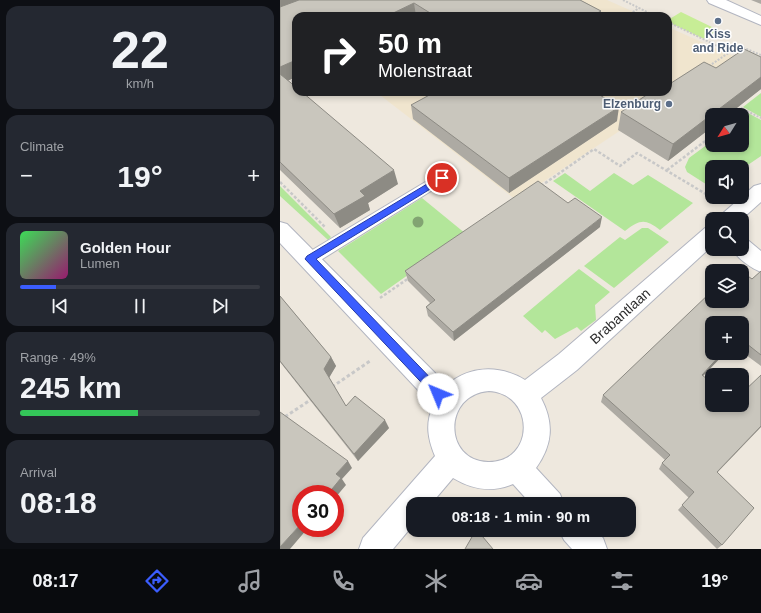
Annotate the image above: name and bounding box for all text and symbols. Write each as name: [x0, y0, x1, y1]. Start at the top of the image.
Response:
marker: Kiss and Ride: [713, 16, 723, 26]
text: 22: [111, 21, 169, 79]
place label: Kiss and Ride: [693, 27, 744, 55]
icon: right: [312, 28, 364, 80]
text: 50 m: [378, 28, 442, 59]
text: Molenstraat: [378, 61, 472, 81]
text: km/h: [126, 76, 154, 91]
place label: Elzenburg: [603, 97, 661, 111]
marker: Elzenburg: [664, 99, 674, 109]
north arrow: [705, 108, 749, 152]
map controls: [705, 108, 749, 412]
text: Climate: [20, 139, 64, 154]
text: 19°: [117, 160, 163, 193]
button: sound: [705, 160, 749, 204]
pin: [425, 161, 459, 195]
text: −: [20, 163, 33, 188]
text: +: [247, 163, 260, 188]
icon: arrive: [431, 167, 453, 189]
button: search: [705, 212, 749, 256]
text: Golden Hour: [80, 239, 171, 256]
text: Lumen: [80, 256, 120, 271]
button: layers: [705, 264, 749, 308]
street label: Brabantlaan: [587, 285, 653, 347]
icon: previous: [49, 295, 71, 317]
icon: pause: [129, 295, 151, 317]
icon: next: [209, 295, 231, 317]
button: +: [705, 316, 749, 360]
text: Range · 49%: [20, 350, 96, 365]
button: −: [705, 368, 749, 412]
text: 245 km: [20, 371, 122, 404]
position arrow: [417, 373, 459, 415]
text: Arrival: [20, 465, 57, 480]
speed limit sign: 30: [292, 485, 344, 537]
text: 08:18: [20, 486, 97, 519]
text: 08:18 · 1 min · 90 m: [452, 508, 590, 525]
icon: directions: [143, 567, 171, 595]
icon: music: [236, 567, 264, 595]
icon: phone: [329, 567, 357, 595]
icon: climate: [422, 567, 450, 595]
icon: car: [515, 567, 543, 595]
icon: filters: [608, 567, 636, 595]
text: 08:17: [32, 571, 79, 591]
text: 19°: [701, 571, 728, 591]

